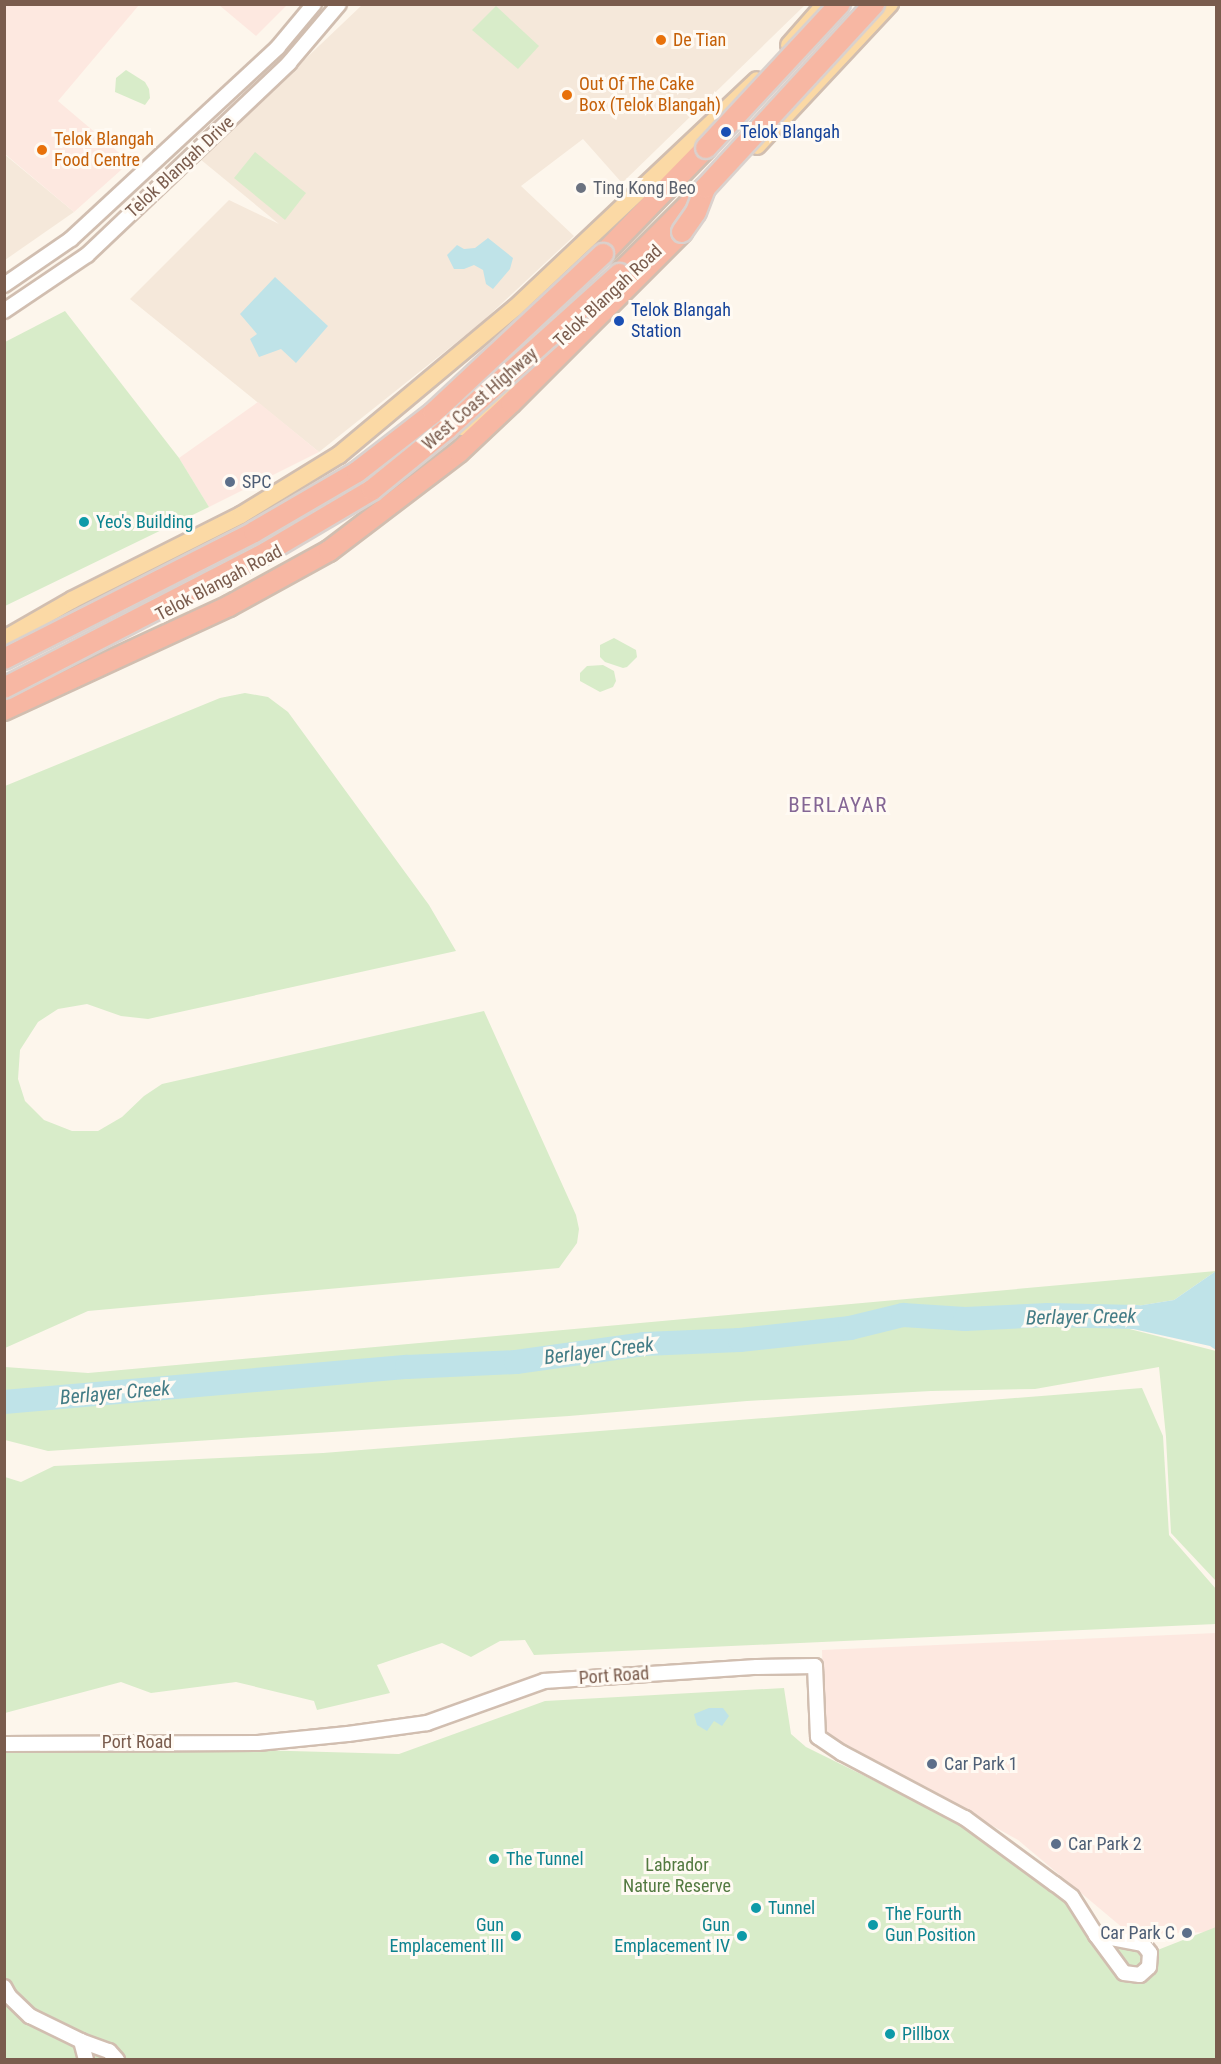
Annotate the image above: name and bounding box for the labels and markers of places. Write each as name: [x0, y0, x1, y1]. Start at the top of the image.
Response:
place label: De Tian: [673, 29, 727, 51]
marker: De Tian: [654, 33, 668, 47]
place label: Out Of The Cake Box (Telok Blangah): [579, 74, 721, 116]
marker: Out Of The Cake Box (Telok Blangah): [560, 88, 574, 102]
place label: Telok Blangah: [740, 121, 840, 143]
marker: Telok Blangah: [717, 123, 735, 141]
place label: Telok Blangah Food Centre: [54, 129, 154, 172]
marker: Telok Blangah Food Centre: [35, 143, 49, 157]
place label: Ting Kong Beo: [593, 177, 696, 199]
marker: Ting Kong Beo: [574, 181, 588, 195]
place label: Telok Blangah Station: [631, 300, 731, 342]
marker: Telok Blangah Station: [612, 314, 626, 328]
place label: SPC: [242, 471, 272, 493]
marker: SPC: [223, 475, 237, 489]
place label: Yeo's Building: [96, 511, 193, 533]
marker: Yeo's Building: [77, 515, 91, 529]
place label: Car Park 1: [944, 1753, 1018, 1775]
marker: Car Park 1: [925, 1757, 939, 1771]
place label: Car Park 2: [1068, 1833, 1142, 1855]
marker: Car Park 2: [1049, 1837, 1063, 1851]
place label: The Tunnel: [506, 1848, 584, 1870]
marker: The Tunnel: [487, 1852, 501, 1866]
place label: Tunnel: [768, 1897, 815, 1919]
marker: Tunnel: [749, 1901, 763, 1915]
place label: The Fourth Gun Position: [885, 1904, 976, 1946]
place label: Gun Emplacement III: [389, 1915, 504, 1958]
place label: Gun Emplacement IV: [614, 1915, 730, 1958]
marker: The Fourth Gun Position: [866, 1918, 880, 1932]
place label: Car Park C: [1100, 1922, 1175, 1944]
marker: Car Park C: [1180, 1926, 1194, 1940]
marker: Gun Emplacement III: [509, 1929, 523, 1943]
marker: Gun Emplacement IV: [735, 1929, 749, 1943]
place label: Pillbox: [902, 2023, 950, 2045]
marker: Pillbox: [883, 2027, 897, 2041]

